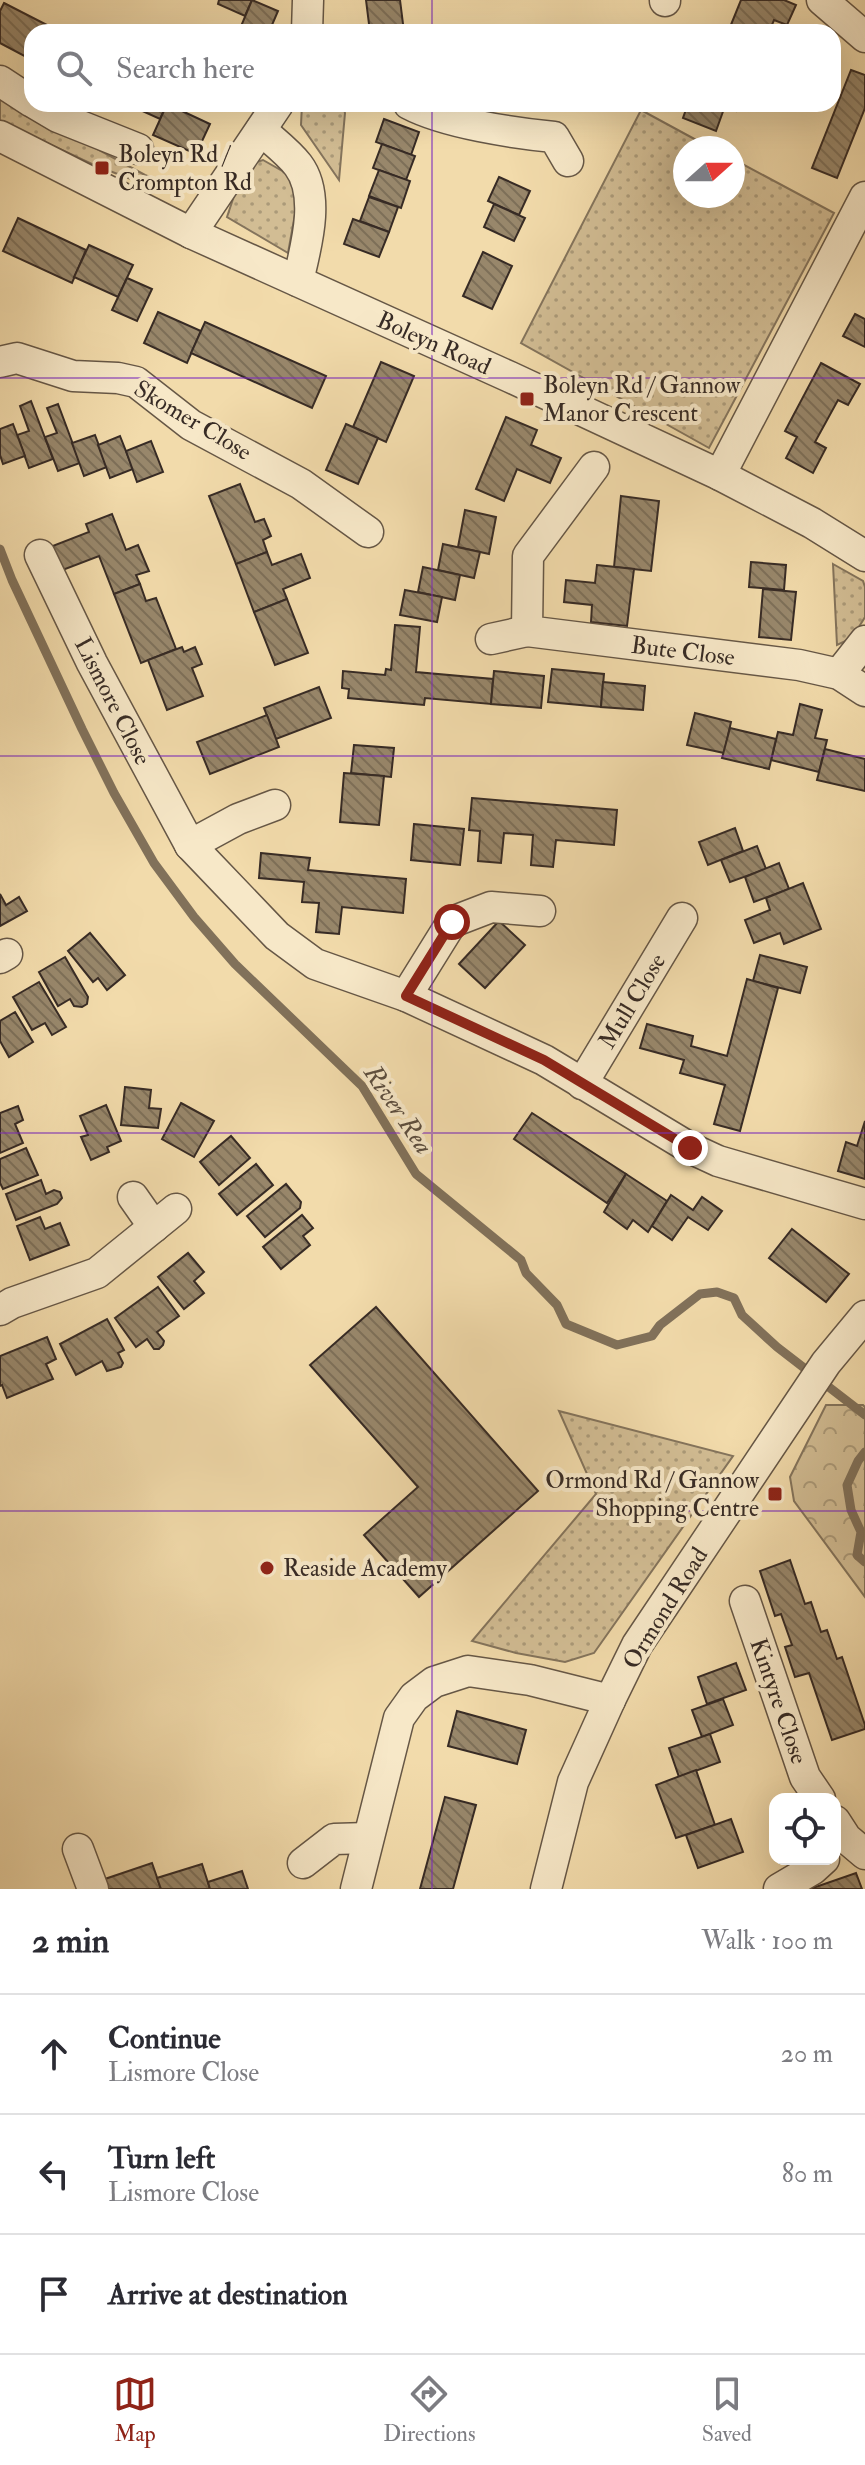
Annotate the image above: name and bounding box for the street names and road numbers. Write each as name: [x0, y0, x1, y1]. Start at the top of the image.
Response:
street label: Boleyn Road: [372, 305, 496, 382]
street label: Skomer Close: [128, 373, 257, 468]
street label: Bute Close: [629, 630, 737, 673]
street label: Lismore Close: [67, 632, 158, 770]
street label: Mull Close: [592, 948, 673, 1055]
street label: Ormond Road: [616, 1541, 715, 1675]
street label: Kintyre Close: [743, 1634, 815, 1768]

